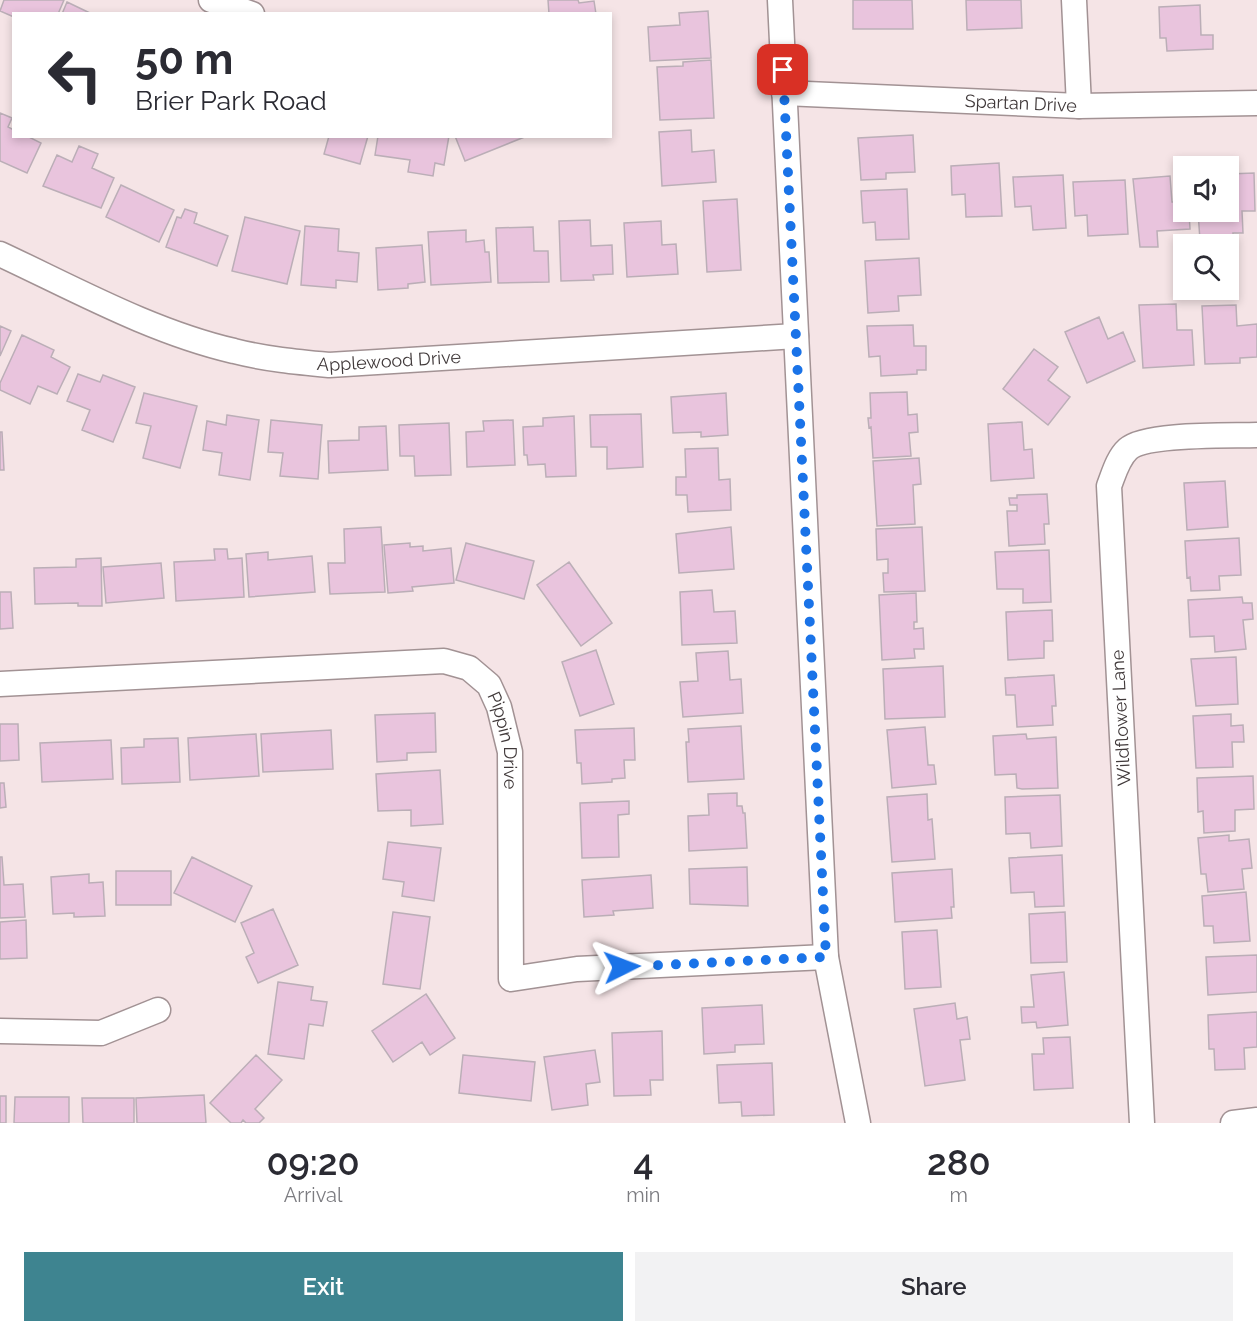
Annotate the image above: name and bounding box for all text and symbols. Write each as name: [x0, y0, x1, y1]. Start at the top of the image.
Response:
text: 50 m: [135, 35, 233, 84]
icon: left: [36, 36, 114, 114]
pin: [757, 44, 808, 95]
icon: arrive: [766, 53, 799, 86]
text: Brier Park Road: [135, 85, 327, 116]
street label: Spartan Drive: [964, 90, 1078, 116]
map controls: [1173, 156, 1239, 300]
button: sound: [1173, 156, 1239, 222]
button: search: [1173, 234, 1239, 300]
street label: Applewood Drive: [316, 346, 462, 375]
street label: Wildflower Lane: [1106, 649, 1135, 787]
street label: Pippin Drive: [483, 688, 521, 790]
position arrow: [590, 935, 654, 999]
text: 09:20: [266, 1141, 360, 1183]
text: 4: [633, 1141, 653, 1183]
text: 280: [927, 1141, 991, 1183]
text: Arrival: [284, 1183, 342, 1207]
text: min: [626, 1183, 661, 1207]
text: m: [950, 1183, 968, 1207]
button: Exit: [24, 1252, 623, 1321]
button: Share: [635, 1252, 1233, 1321]

